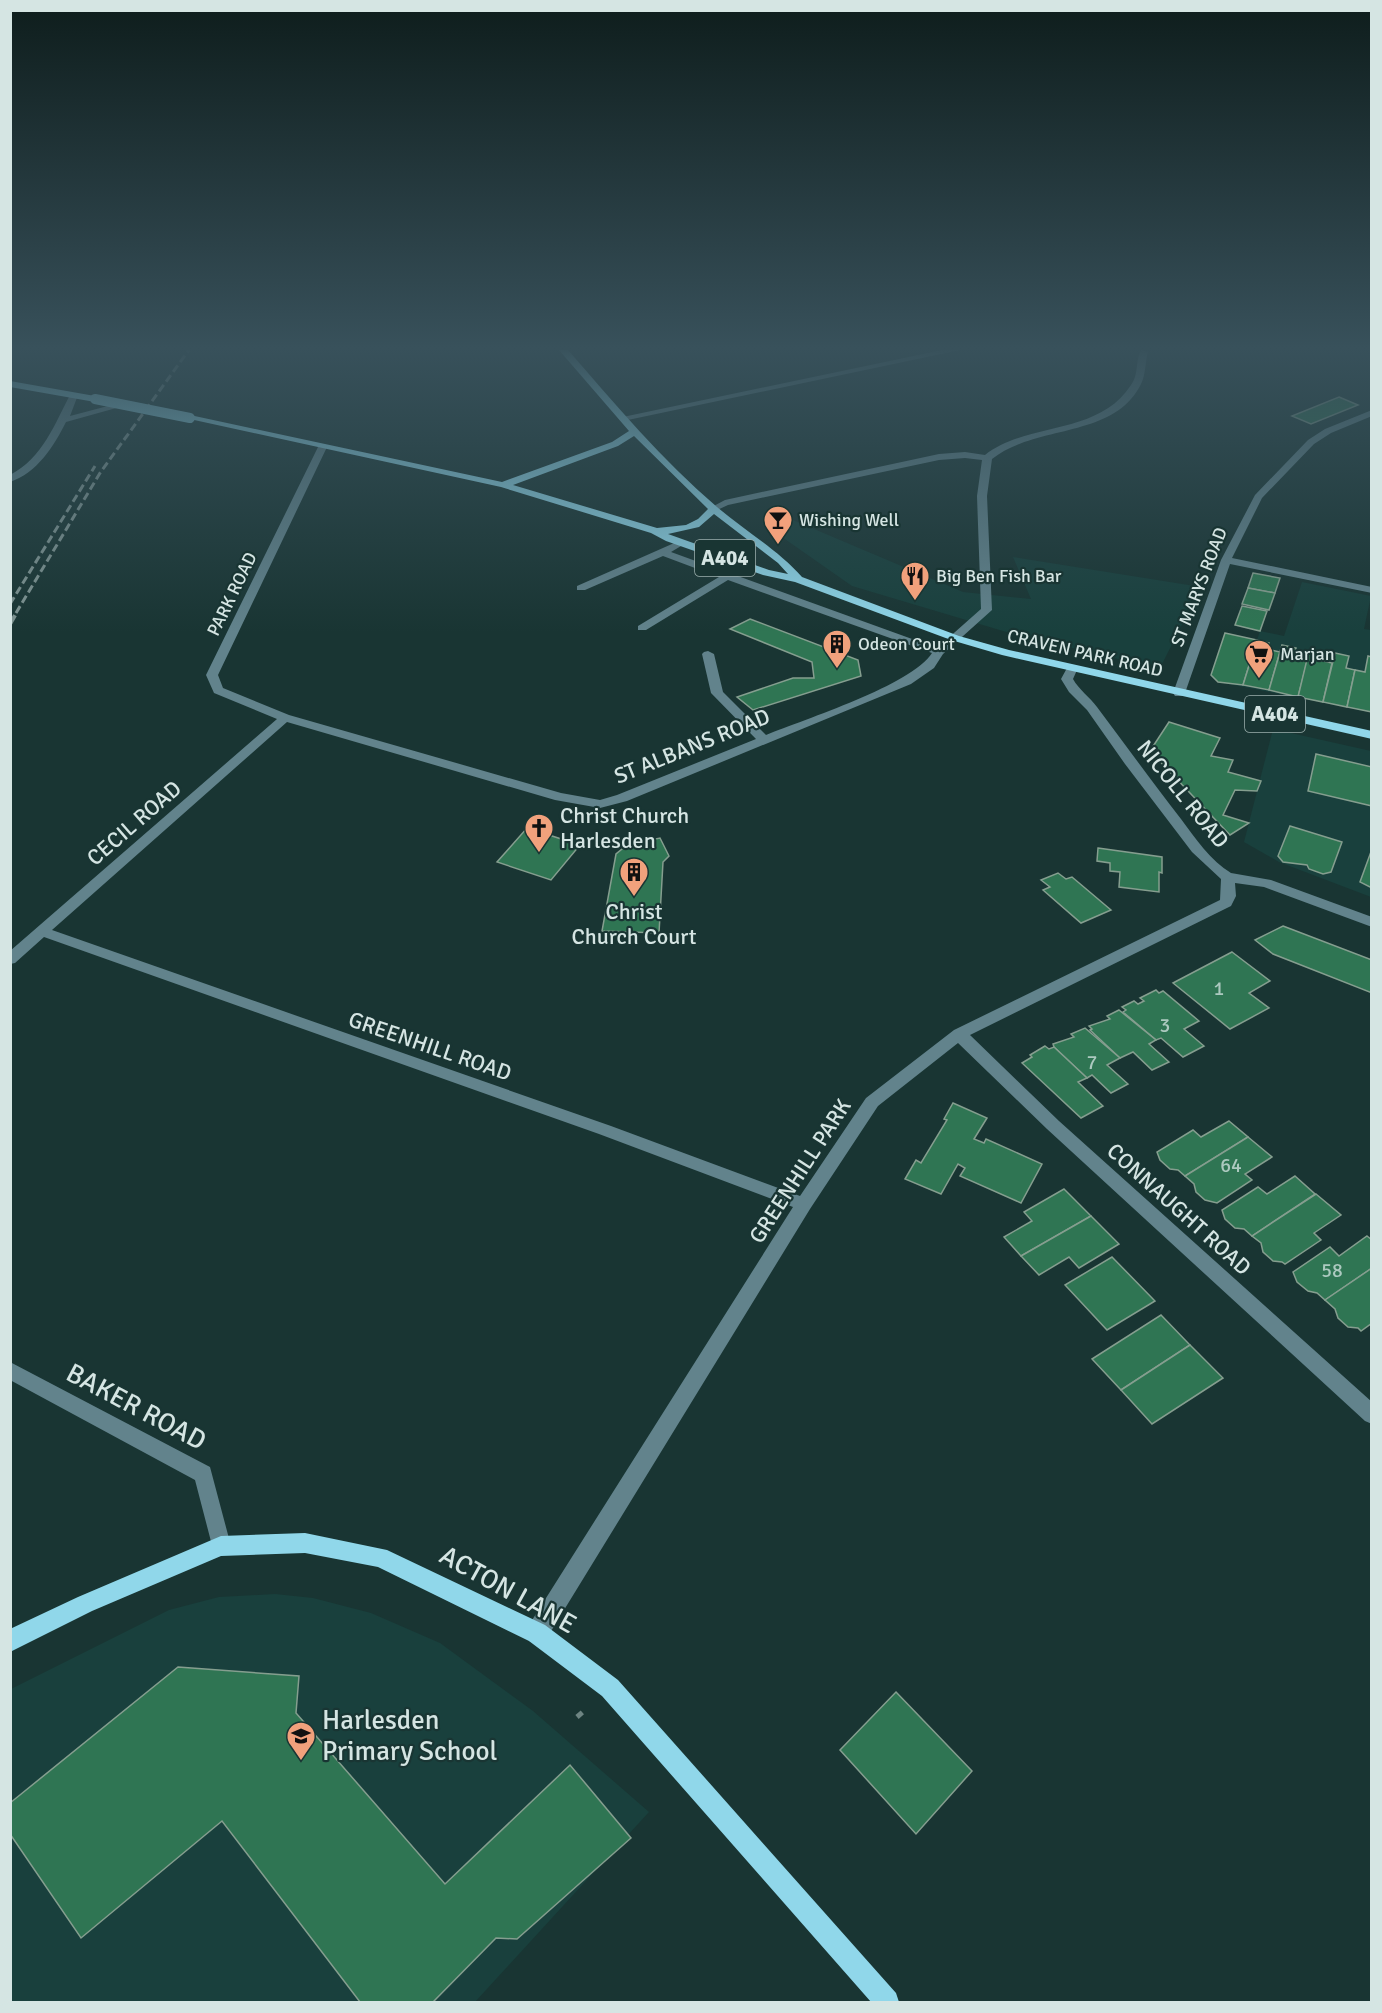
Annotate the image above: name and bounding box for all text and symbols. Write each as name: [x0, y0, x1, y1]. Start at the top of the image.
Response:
bar icon: Wishing Well: [762, 504, 794, 546]
place label: Wishing Well: [799, 509, 899, 531]
street label: ST MARYS ROAD: [1166, 524, 1232, 650]
road number: A404: [695, 540, 755, 576]
street label: PARK ROAD: [202, 549, 262, 639]
restaurant icon: Big Ben Fish Bar: [899, 560, 931, 602]
place label: Big Ben Fish Bar: [936, 565, 1062, 587]
street label: CRAVEN PARK ROAD: [1005, 624, 1165, 682]
building icon: Odeon Court: [821, 628, 853, 670]
place label: Odeon Court: [858, 633, 955, 655]
supermarket icon: Marjan: [1243, 638, 1275, 680]
place label: Marjan: [1280, 643, 1335, 665]
road number: A404: [1245, 696, 1305, 732]
street label: ST ALBANS ROAD: [610, 702, 774, 790]
street label: NICOLL ROAD: [1131, 735, 1235, 853]
street label: CECIL ROAD: [81, 775, 187, 871]
place label: Christ Church Harlesden: [560, 802, 689, 854]
church icon: Christ Church Harlesden: [523, 812, 555, 854]
building icon: Christ Church Court: [618, 856, 650, 898]
place label: Christ Church Court: [571, 898, 697, 950]
house number: 1: [1214, 976, 1224, 1001]
street label: GREENHILL ROAD: [345, 1005, 515, 1087]
house number: 3: [1160, 1013, 1170, 1038]
house number: 7: [1087, 1050, 1097, 1075]
street label: GREENHILL PARK: [743, 1094, 857, 1248]
street label: CONNAUGHT ROAD: [1101, 1137, 1257, 1281]
house number: 64: [1220, 1153, 1242, 1178]
house number: 58: [1321, 1258, 1343, 1283]
street label: BAKER ROAD: [60, 1356, 212, 1458]
street label: ACTON LANE: [434, 1539, 582, 1641]
place label: Harlesden Primary School: [322, 1704, 498, 1768]
school or university icon: Harlesden Primary School: [285, 1720, 317, 1762]

